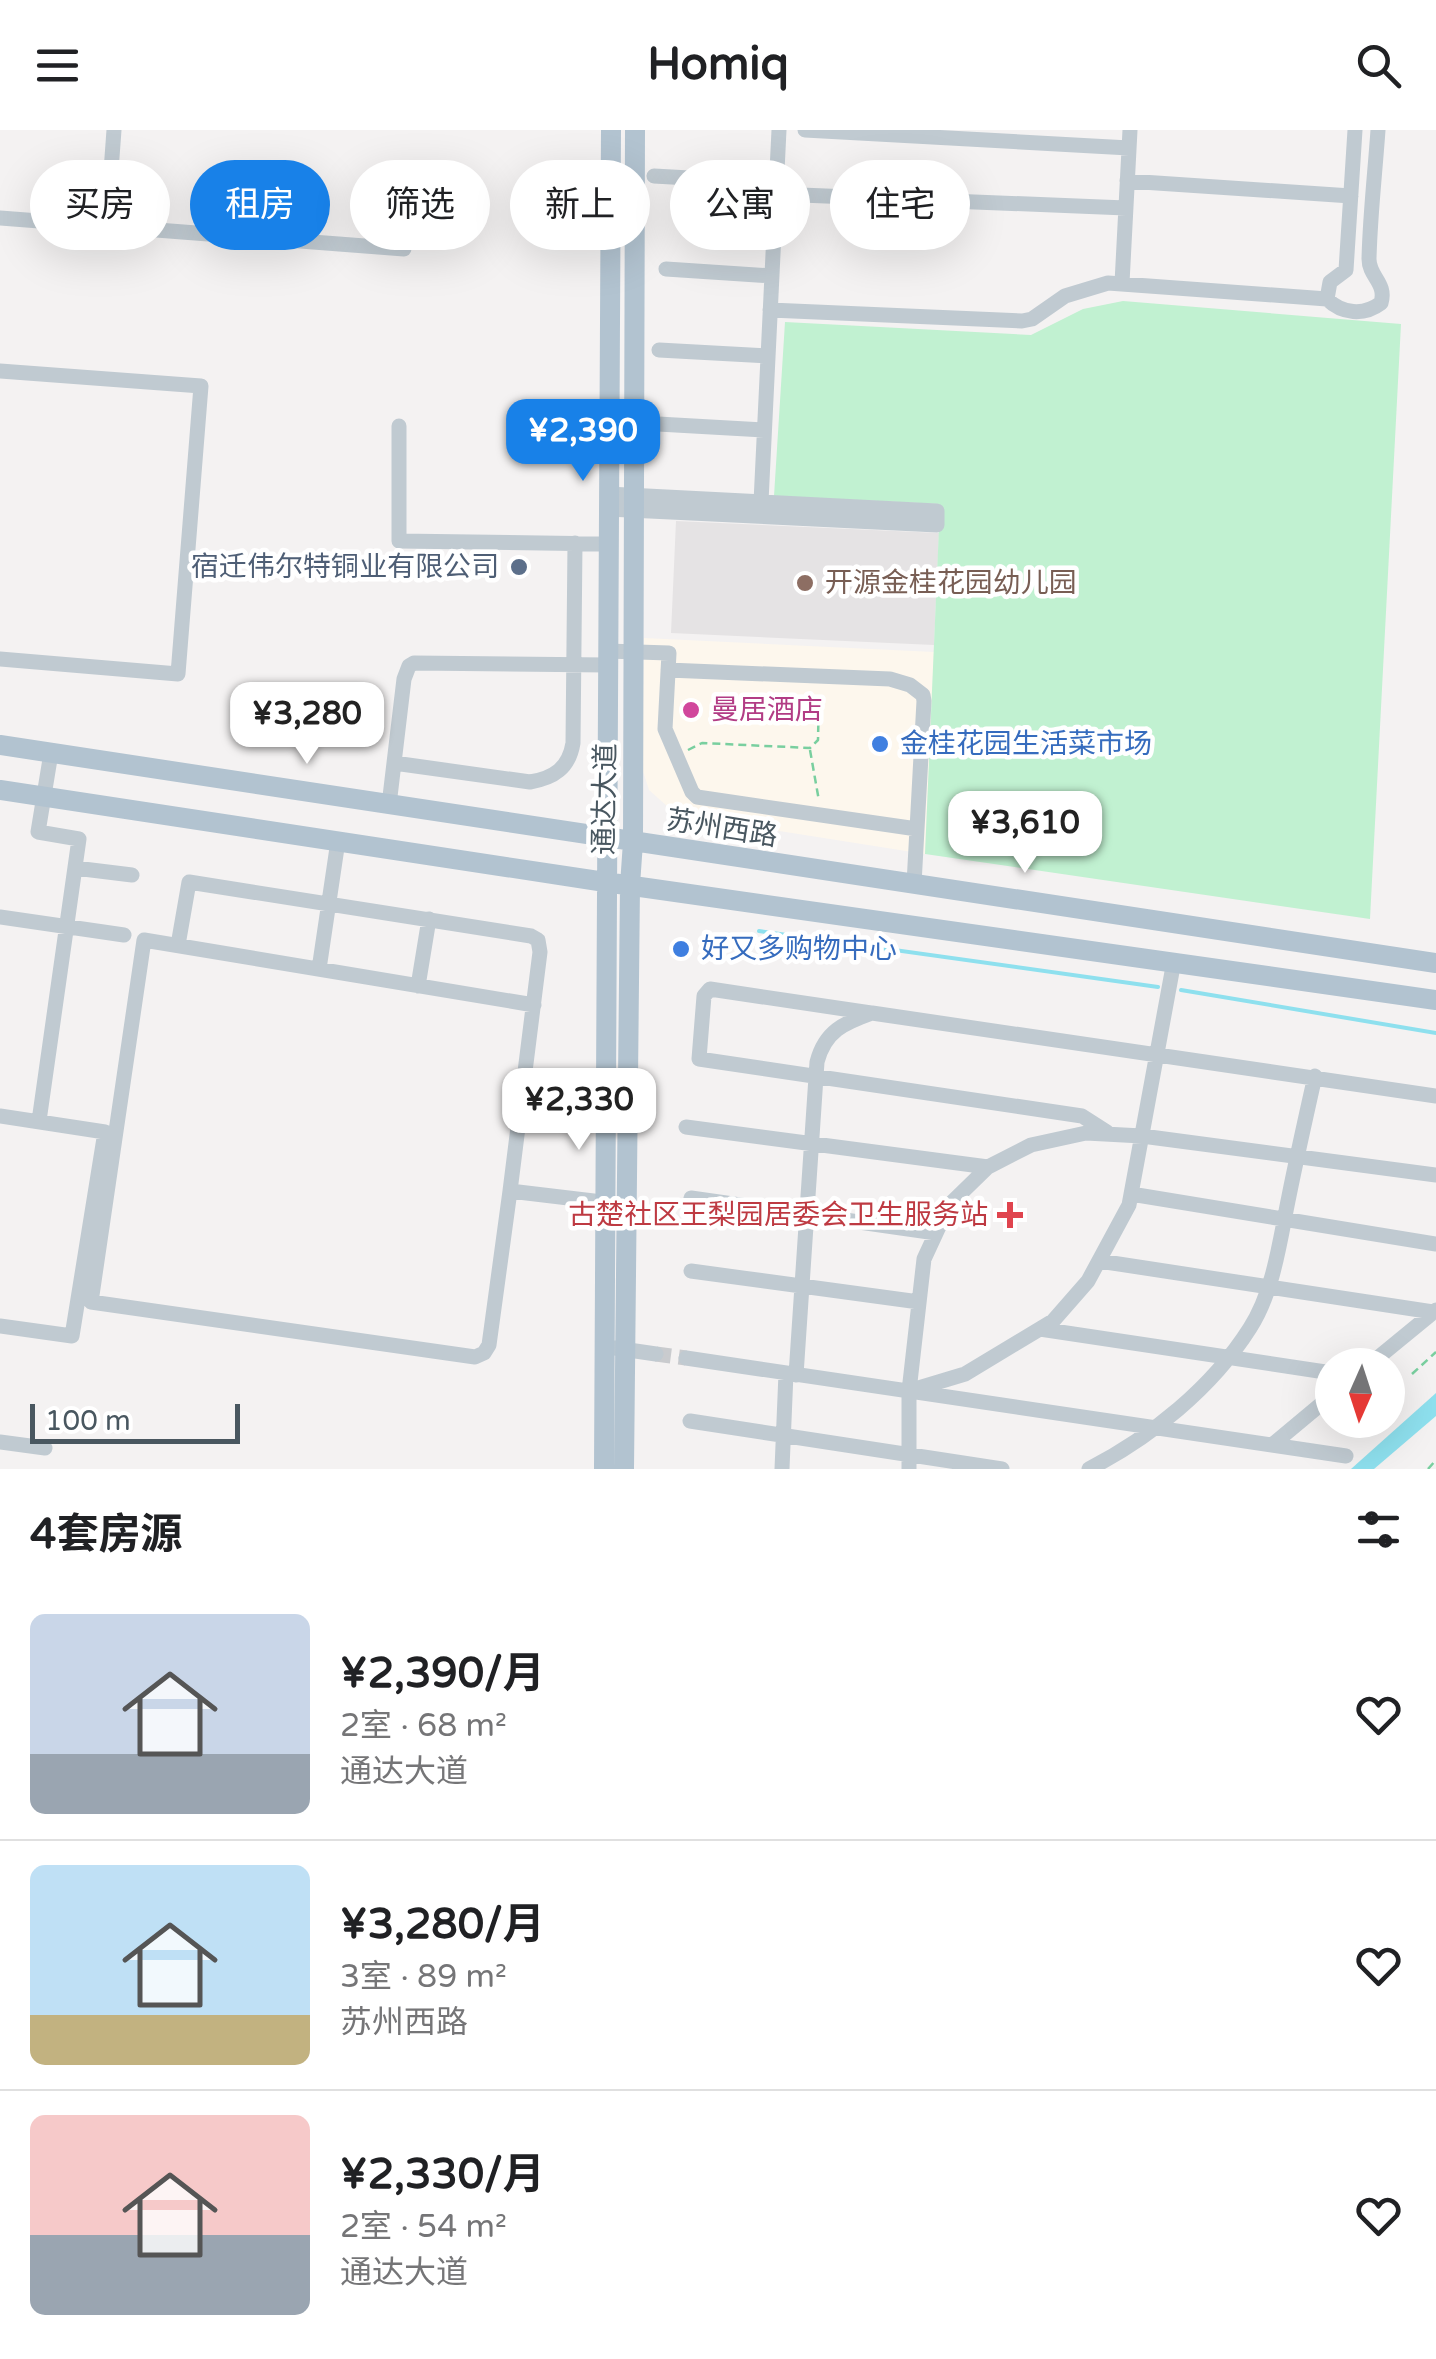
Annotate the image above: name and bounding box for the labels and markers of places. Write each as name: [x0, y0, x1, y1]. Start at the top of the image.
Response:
pin: ¥2,390: [502, 399, 664, 484]
place label: 宿迁伟尔特铜业有限公司: [191, 550, 499, 584]
marker: 宿迁伟尔特铜业有限公司: [508, 556, 530, 578]
place label: 开源金桂花园幼儿园: [825, 566, 1077, 600]
marker: 开源金桂花园幼儿园: [794, 572, 816, 594]
pin: ¥3,280: [226, 682, 388, 767]
place label: 曼居酒店: [711, 693, 823, 727]
marker: 曼居酒店: [680, 699, 702, 721]
place label: 金桂花园生活菜市场: [900, 727, 1152, 761]
marker: 金桂花园生活菜市场: [869, 733, 891, 755]
pin: ¥3,610: [944, 791, 1106, 876]
place label: 好又多购物中心: [701, 932, 897, 966]
marker: 好又多购物中心: [670, 938, 692, 960]
pin: ¥2,330: [498, 1068, 660, 1153]
place label: 古楚社区王梨园居委会卫生服务站: [568, 1198, 988, 1232]
marker: 古楚社区王梨园居委会卫生服务站: [997, 1202, 1023, 1228]

